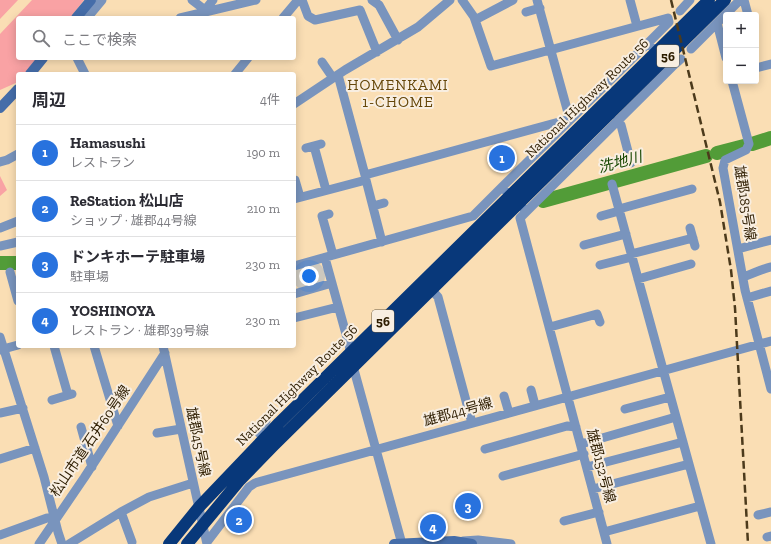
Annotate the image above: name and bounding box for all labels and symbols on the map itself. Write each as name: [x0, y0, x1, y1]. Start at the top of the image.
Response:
street label: National Highway Route 56: [522, 35, 652, 161]
road number: 56: [657, 45, 679, 67]
district label: HOMENKAMI 1-CHOME: [347, 76, 449, 111]
pin: 1: [489, 143, 515, 173]
water label: 洗地川: [596, 147, 646, 177]
street label: 雄郡185号線: [731, 164, 759, 242]
your location: [299, 266, 319, 286]
road number: 56: [372, 310, 394, 332]
street label: National Highway Route 56: [233, 321, 361, 449]
street label: 松山市道 石井60号線: [46, 382, 134, 500]
street label: 雄郡44号線: [421, 394, 495, 430]
street label: 雄郡45号線: [182, 406, 214, 478]
street label: 雄郡152号線: [583, 427, 619, 505]
pin: 3: [455, 491, 481, 521]
pin: 2: [226, 505, 252, 535]
pin: 4: [420, 512, 446, 542]

